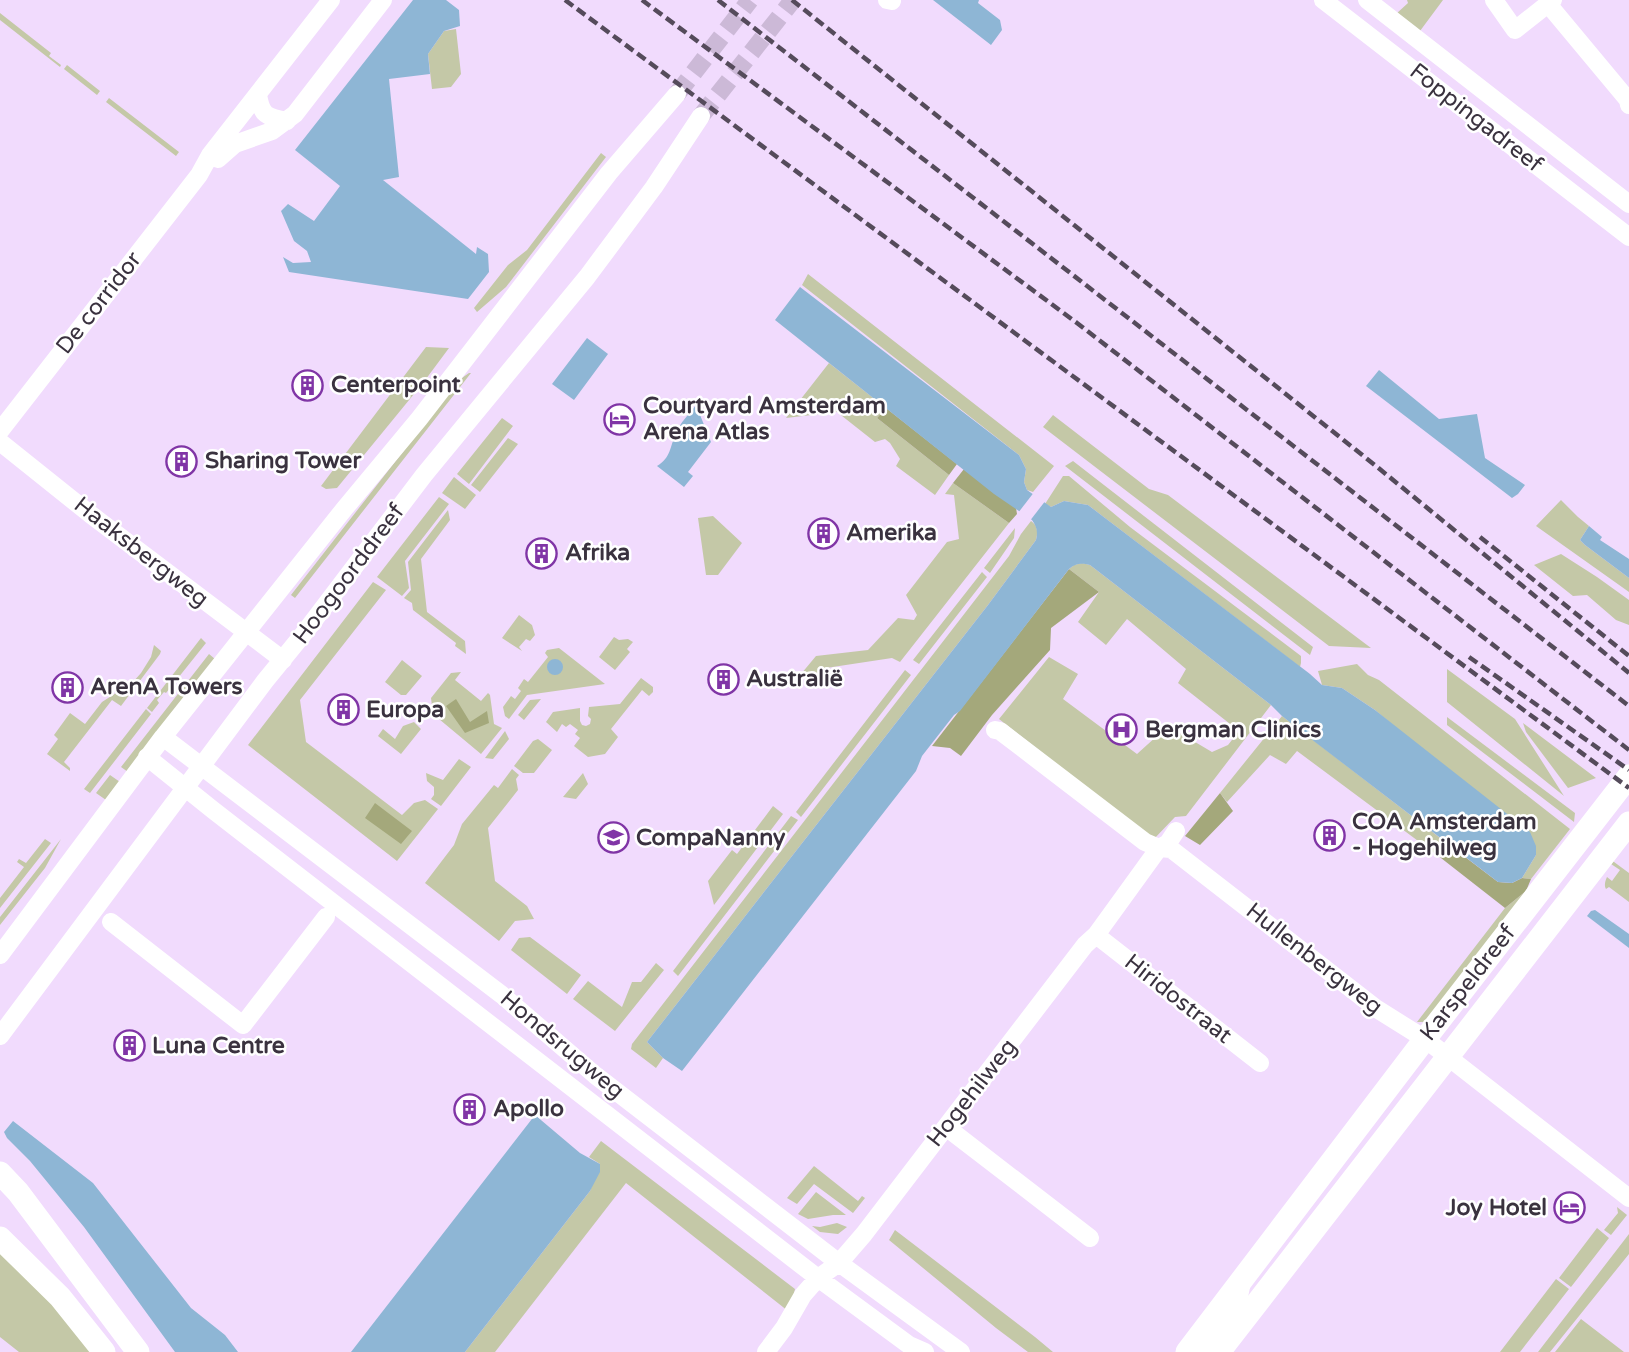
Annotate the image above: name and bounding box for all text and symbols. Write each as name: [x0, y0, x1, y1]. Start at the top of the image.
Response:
street label: Foppingadreef: [1404, 57, 1548, 179]
street label: De corridor: [50, 246, 148, 360]
building icon: Centerpoint: [291, 368, 325, 402]
place label: Centerpoint: [331, 371, 461, 399]
place label: Courtyard Amsterdam Arena Atlas: [643, 392, 886, 446]
hotel icon: Courtyard Amsterdam Arena Atlas: [603, 402, 637, 436]
building icon: Sharing Tower: [165, 444, 199, 478]
place label: Sharing Tower: [205, 447, 362, 475]
street label: Haaksbergweg: [68, 491, 214, 613]
street label: Hoogoorddreef: [287, 498, 411, 650]
building icon: Amerika: [806, 516, 840, 550]
place label: Amerika: [846, 519, 937, 547]
building icon: Afrika: [525, 536, 559, 570]
place label: Afrika: [565, 539, 630, 567]
building icon: Australië: [706, 662, 740, 696]
place label: Australië: [746, 665, 843, 693]
building icon: ArenA Towers: [50, 670, 84, 704]
place label: ArenA Towers: [90, 673, 243, 701]
building icon: Europa: [326, 693, 360, 727]
place label: Europa: [366, 696, 444, 724]
hospital icon: Bergman Clinics: [1105, 713, 1139, 747]
place label: Bergman Clinics: [1145, 716, 1321, 744]
place label: COA Amsterdam - Hogehilweg: [1352, 808, 1537, 862]
building icon: COA Amsterdam - Hogehilweg: [1312, 818, 1346, 852]
school or university icon: CompaNanny: [596, 821, 630, 855]
place label: CompaNanny: [636, 824, 786, 852]
street label: Hullenbergweg: [1240, 897, 1388, 1021]
street label: Karspeldreef: [1414, 919, 1522, 1046]
street label: Hiridostraat: [1119, 948, 1238, 1050]
street label: Hondsrugweg: [494, 985, 630, 1105]
building icon: Luna Centre: [112, 1029, 146, 1063]
place label: Luna Centre: [152, 1032, 285, 1060]
street label: Hogehilweg: [921, 1033, 1023, 1153]
building icon: Apollo: [453, 1092, 487, 1126]
place label: Apollo: [493, 1095, 564, 1123]
hotel icon: Joy Hotel: [1553, 1191, 1587, 1225]
place label: Joy Hotel: [1445, 1194, 1547, 1222]

